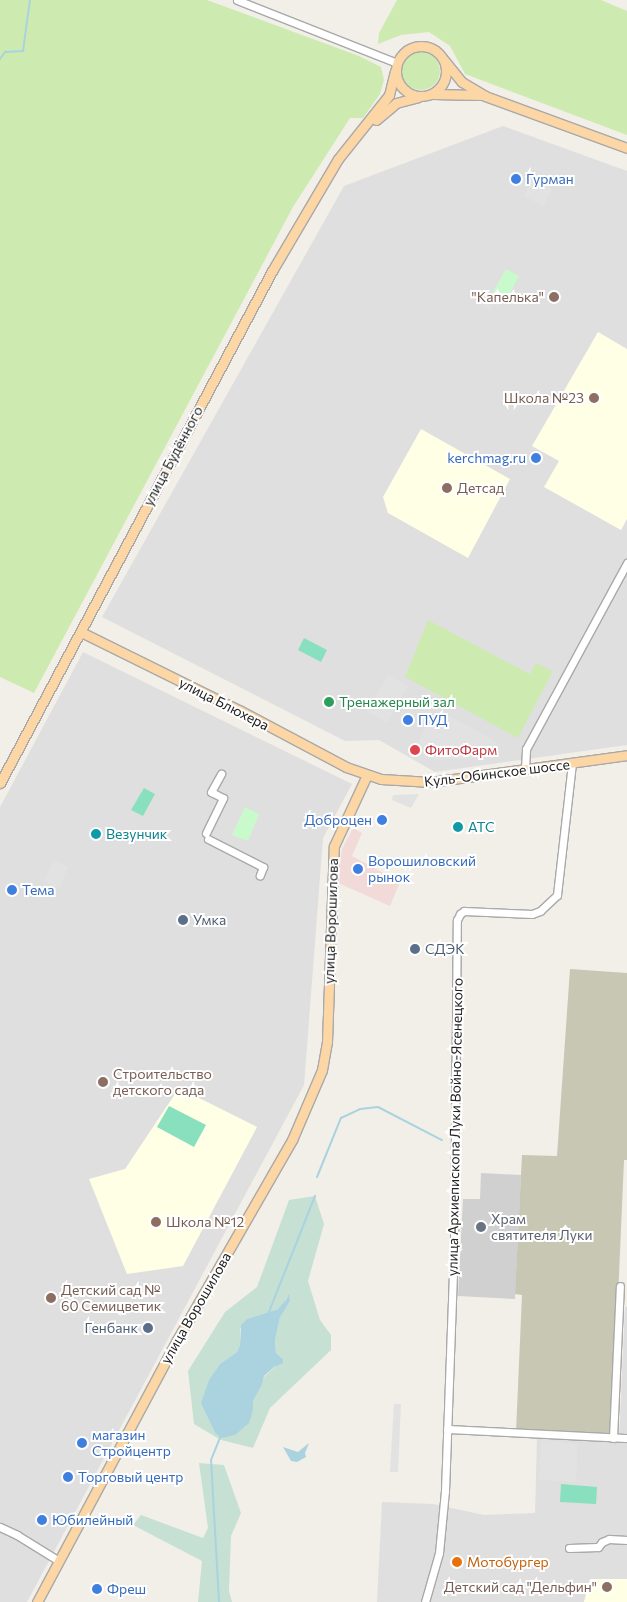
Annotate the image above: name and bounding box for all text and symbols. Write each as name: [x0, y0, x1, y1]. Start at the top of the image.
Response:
place label: Гурман: [526, 171, 574, 187]
marker: Гурман: [510, 173, 522, 185]
place label: "Капелька": [472, 289, 544, 305]
marker: "Капелька": [548, 291, 560, 303]
place label: Школа №23: [504, 390, 584, 406]
marker: Школа №23: [588, 392, 600, 404]
street label: улица Будённого: [140, 403, 206, 509]
place label: kerchmag.ru: [447, 450, 526, 466]
marker: kerchmag.ru: [530, 452, 542, 464]
place label: Детсад: [457, 480, 504, 496]
marker: Детсад: [441, 482, 453, 494]
street label: улица Блюхера: [176, 674, 272, 734]
place label: Тренажерный зал: [339, 694, 455, 710]
marker: Тренажерный зал: [323, 696, 335, 708]
place label: ПУД: [418, 712, 448, 728]
marker: ПУД: [402, 714, 414, 726]
place label: ФитоФарм: [425, 742, 497, 758]
marker: ФитоФарм: [409, 744, 421, 756]
street label: Куль-Обинское шоссе: [423, 756, 571, 790]
place label: Доброцен: [304, 812, 372, 828]
marker: Доброцен: [376, 814, 388, 826]
place label: АТС: [468, 819, 495, 835]
marker: АТС: [452, 821, 464, 833]
place label: Везунчик: [106, 826, 167, 842]
marker: Везунчик: [90, 828, 102, 840]
place label: Ворошиловский рынок: [368, 853, 476, 886]
street label: улица Ворошилова: [320, 858, 342, 984]
marker: Ворошиловский рынок: [352, 863, 364, 875]
place label: Тема: [22, 882, 55, 898]
marker: Тема: [6, 884, 18, 896]
place label: Умка: [193, 912, 226, 928]
marker: Умка: [177, 914, 189, 926]
place label: СДЭК: [425, 941, 465, 957]
marker: СДЭК: [409, 943, 421, 955]
street label: улица Архиепископа Луки Войно-Ясенецкого: [444, 978, 466, 1276]
place label: Строительство детского сада: [113, 1066, 212, 1098]
marker: Строительство детского сада: [97, 1076, 109, 1088]
place label: Храм святителя Луки: [491, 1211, 593, 1244]
place label: Школа №12: [166, 1214, 244, 1230]
marker: Школа №12: [150, 1216, 162, 1228]
marker: Храм святителя Луки: [475, 1221, 487, 1233]
street label: улица Ворошилова: [157, 1249, 235, 1367]
place label: Детский сад № 60 Семицветик: [61, 1282, 161, 1314]
marker: Детский сад № 60 Семицветик: [45, 1292, 57, 1304]
place label: Генбанк: [85, 1320, 138, 1336]
marker: Генбанк: [142, 1322, 154, 1334]
place label: магазин Стройцентр: [92, 1427, 171, 1460]
marker: магазин Стройцентр: [76, 1437, 88, 1449]
place label: Торговый центр: [78, 1469, 183, 1485]
marker: Торговый центр: [62, 1471, 74, 1483]
place label: Юбилейный: [52, 1512, 133, 1528]
marker: Юбилейный: [36, 1514, 48, 1526]
place label: Мотобургер: [467, 1554, 549, 1570]
marker: Мотобургер: [451, 1556, 463, 1568]
place label: Детский сад "Дельфин": [444, 1579, 597, 1595]
place label: Фреш: [107, 1581, 146, 1597]
marker: Детский сад "Дельфин": [601, 1581, 613, 1593]
marker: Фреш: [91, 1583, 103, 1595]

